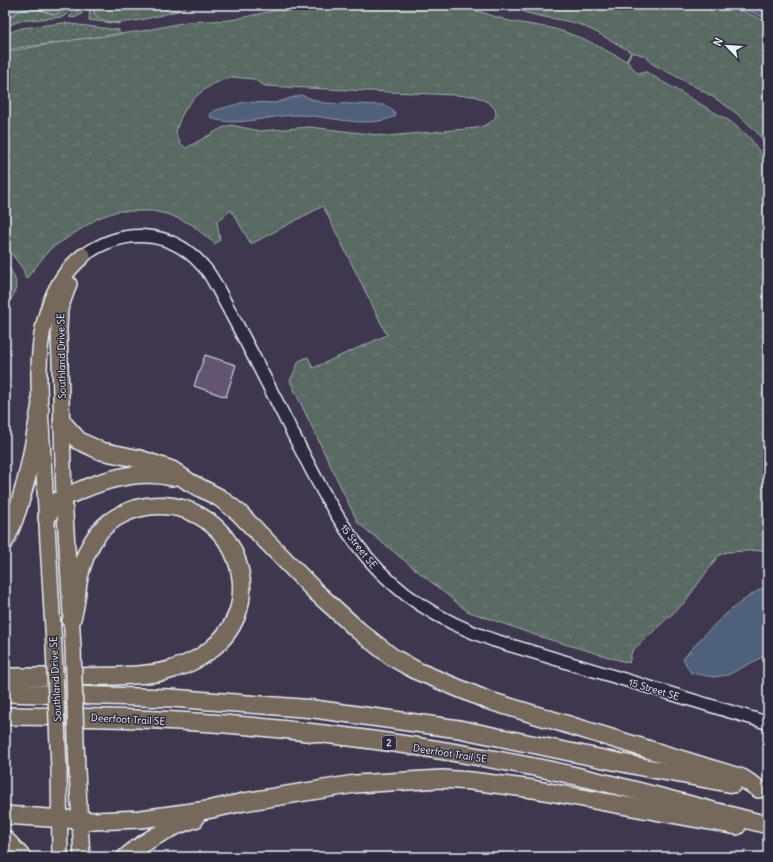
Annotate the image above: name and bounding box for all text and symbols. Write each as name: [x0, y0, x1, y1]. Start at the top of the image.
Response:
north arrow: [707, 26, 747, 66]
text: N: [710, 35, 726, 48]
street label: Southland Drive SE: [54, 313, 69, 399]
street label: 15 Street SE: [337, 522, 380, 571]
street label: Southland Drive SE: [47, 636, 64, 722]
street label: 15 Street SE: [627, 676, 681, 703]
street label: Deerfoot Trail SE: [90, 711, 166, 728]
road number: 2: [382, 736, 396, 750]
street label: Deerfoot Trail SE: [412, 741, 488, 766]

